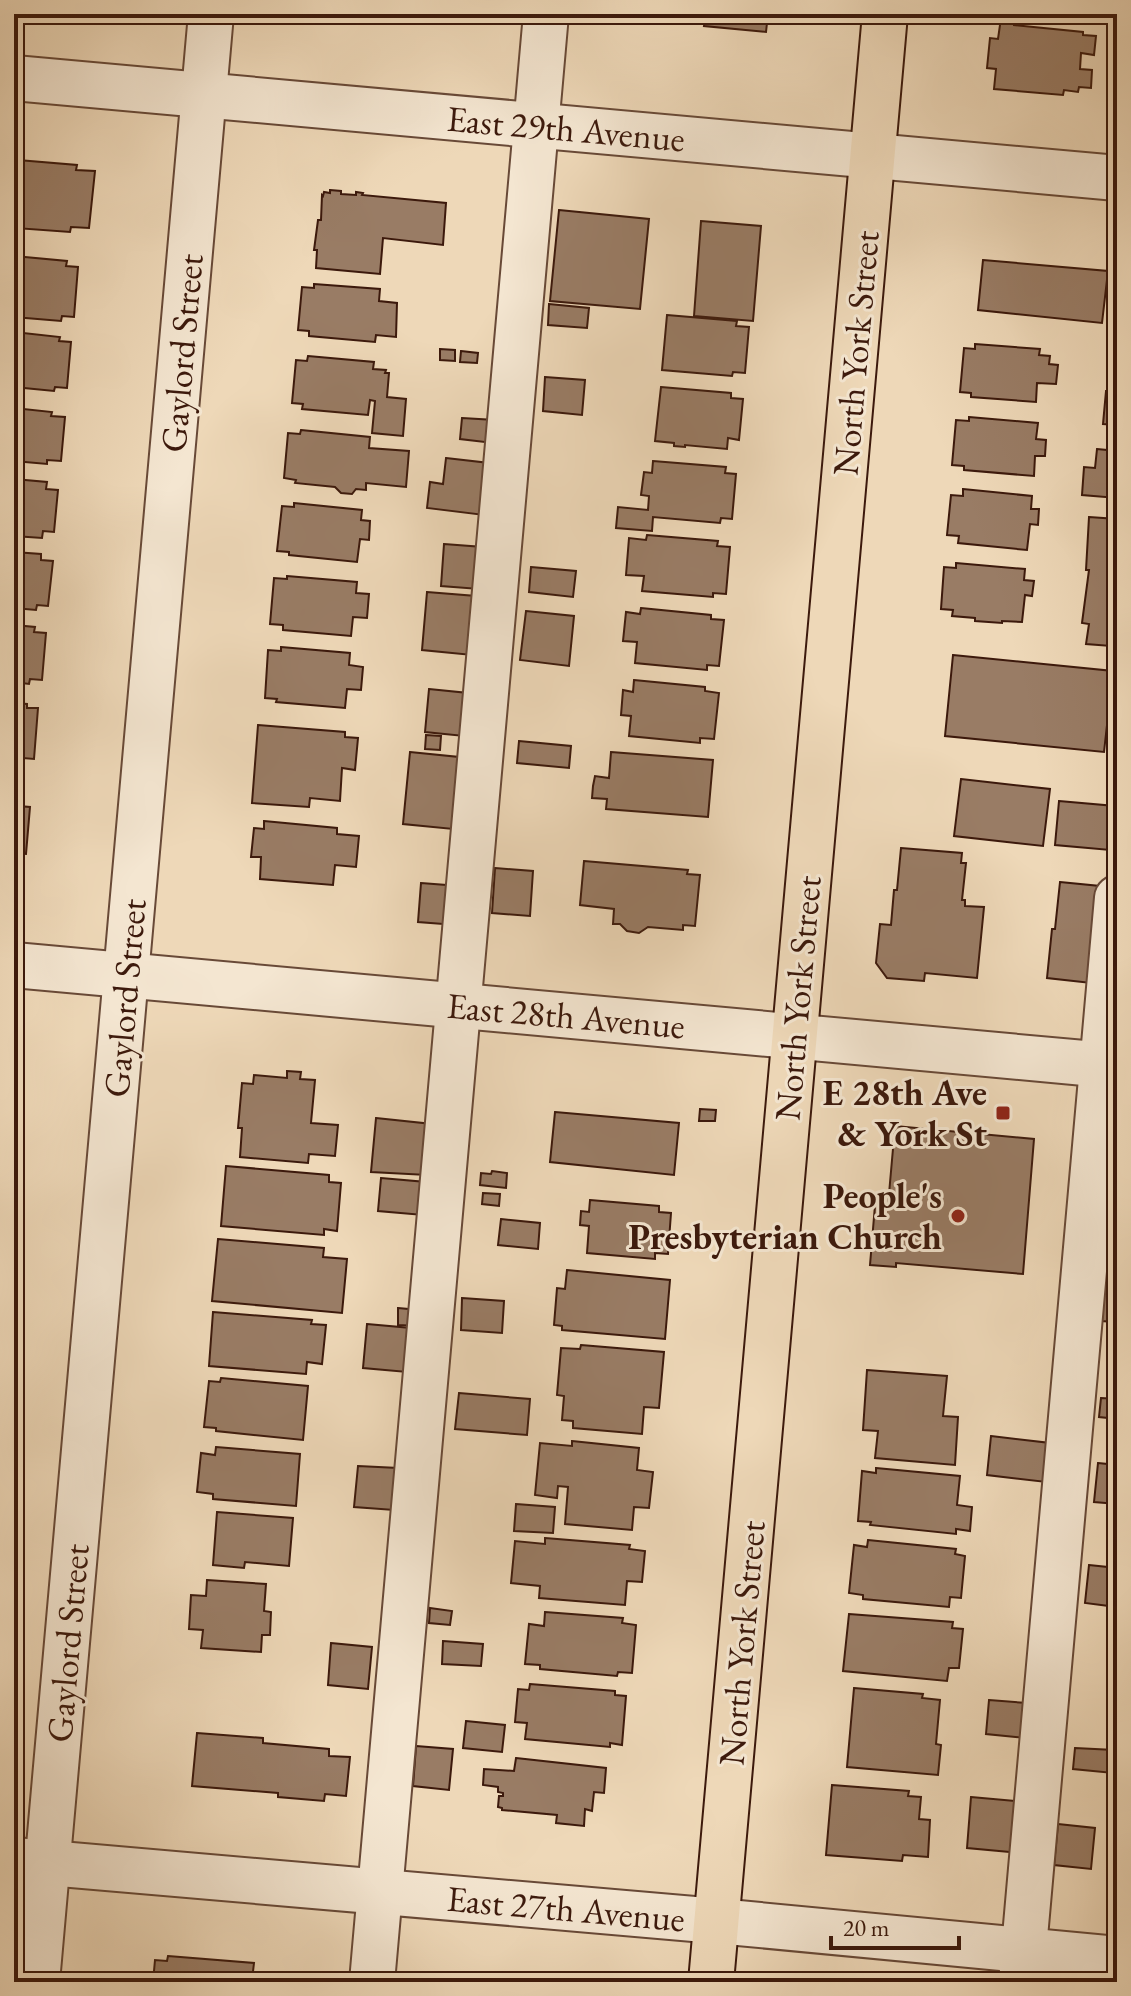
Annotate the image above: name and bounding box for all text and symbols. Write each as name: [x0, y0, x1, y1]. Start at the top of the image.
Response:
street label: East 29th Avenue: [445, 95, 687, 162]
street label: North York Street: [821, 228, 890, 477]
street label: Gaylord Street: [149, 251, 214, 454]
street label: North York Street: [763, 873, 832, 1122]
street label: Gaylord Street: [92, 896, 157, 1099]
street label: East 28th Avenue: [445, 982, 687, 1049]
place label: E 28th Ave & York St: [823, 1069, 987, 1157]
marker: E 28th Ave & York St: [994, 1104, 1012, 1122]
place label: People's Presbyterian Church: [628, 1172, 942, 1260]
marker: People's Presbyterian Church: [949, 1207, 967, 1225]
street label: North York Street: [707, 1518, 776, 1767]
street label: Gaylord Street: [35, 1541, 100, 1744]
street label: East 27th Avenue: [445, 1875, 687, 1942]
scale bar: [831, 1900, 959, 1950]
text: 20 m: [843, 1912, 890, 1943]

